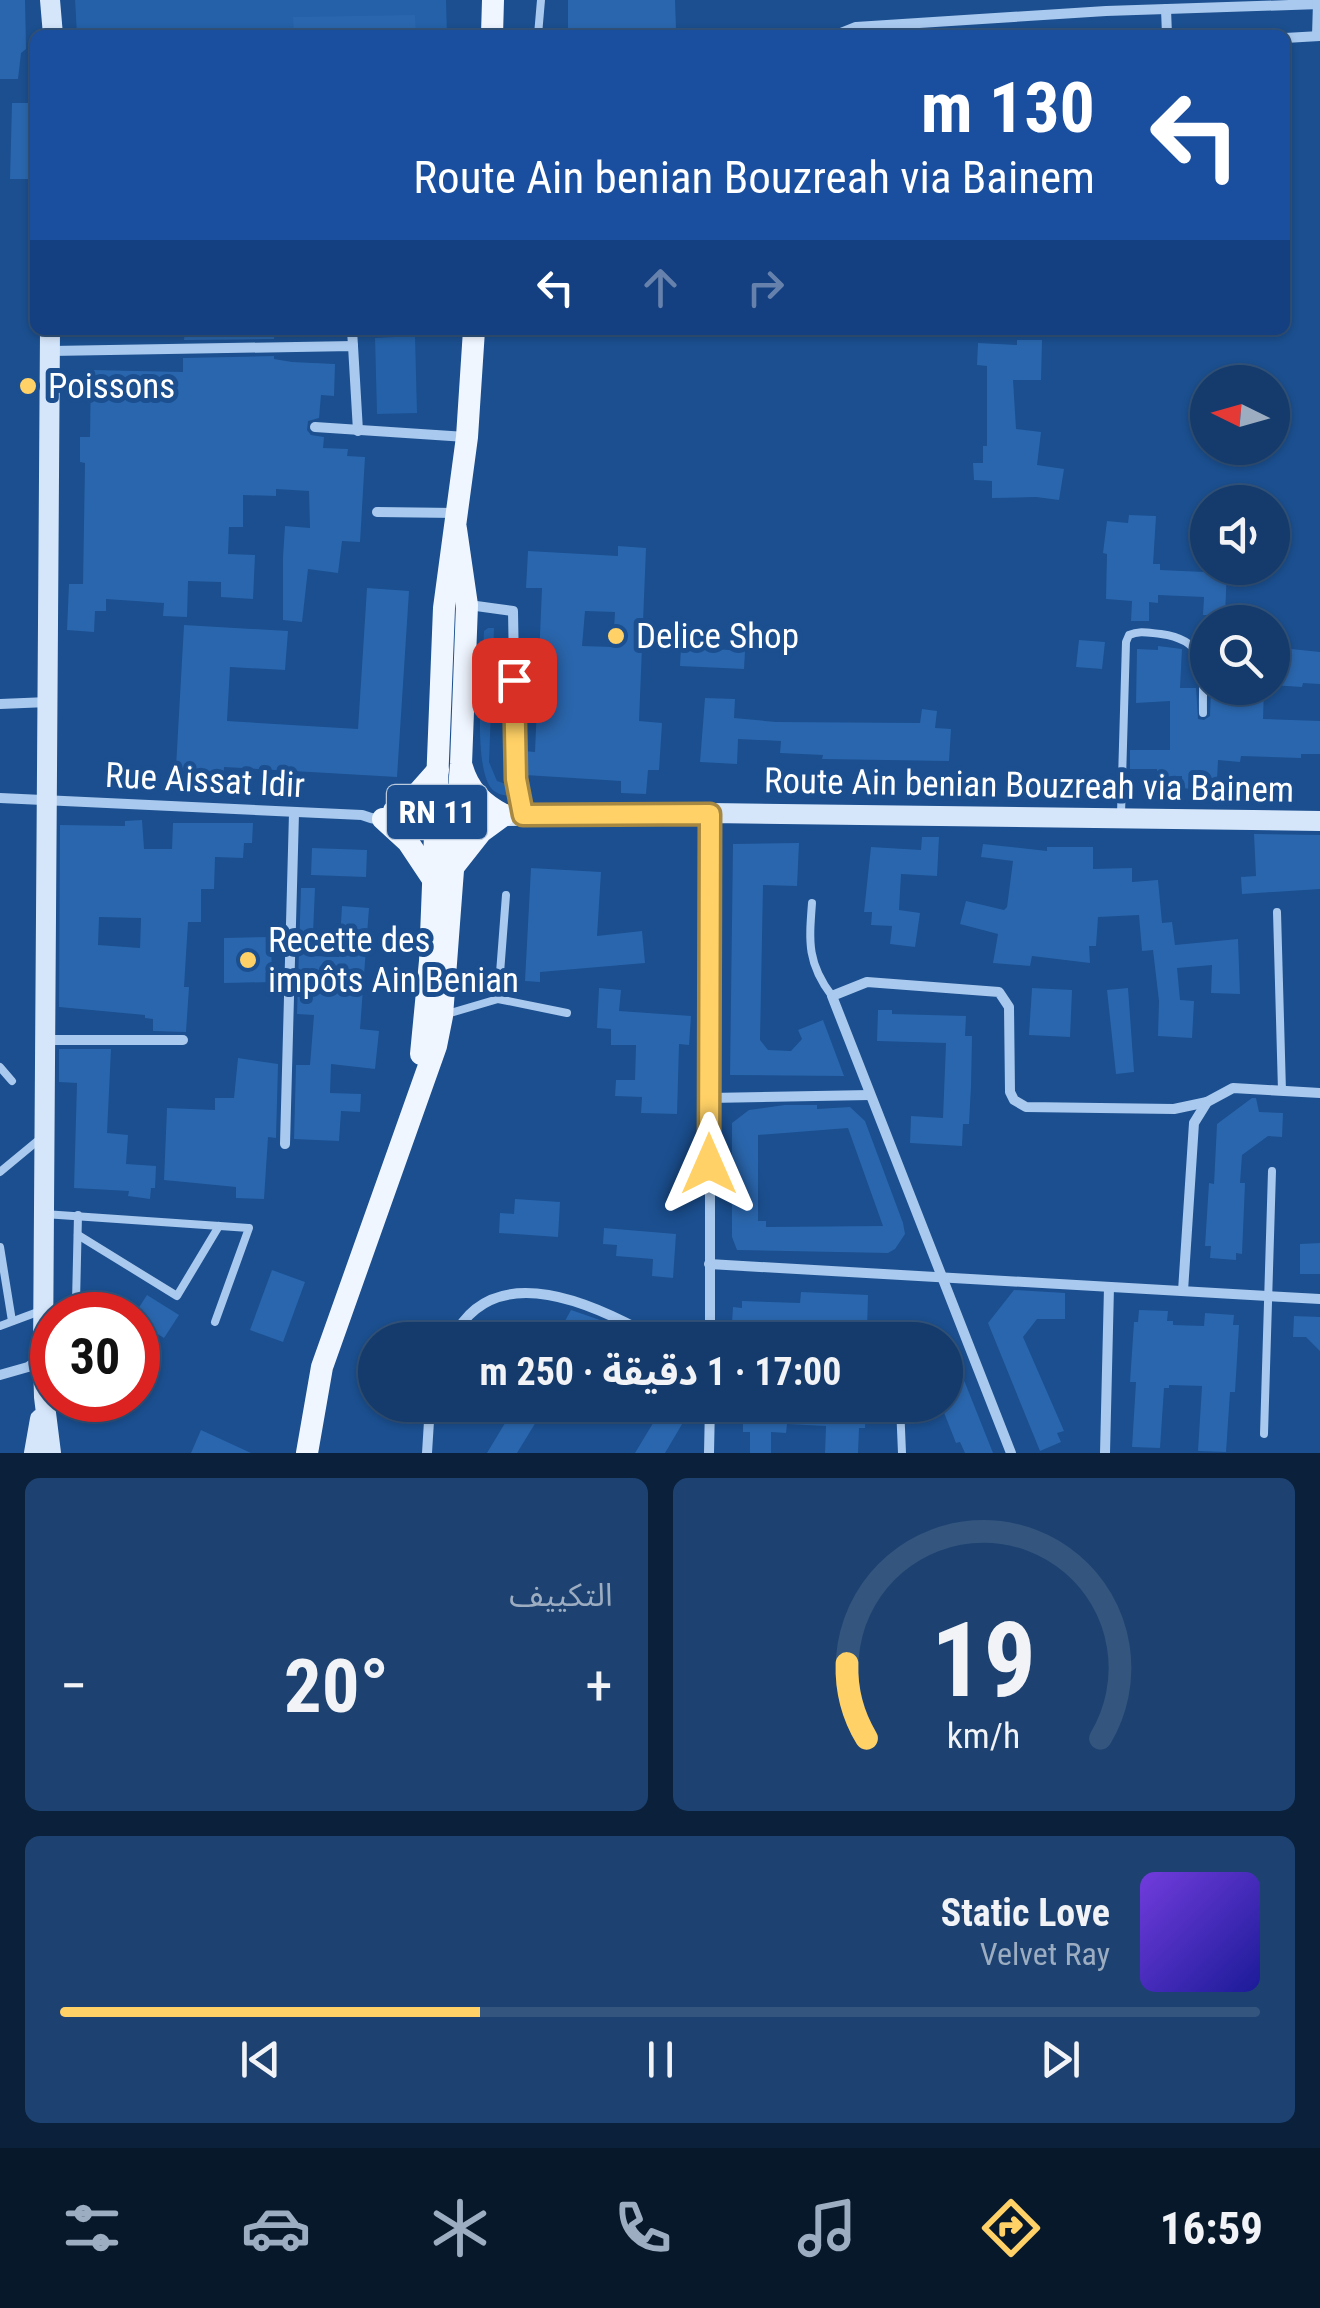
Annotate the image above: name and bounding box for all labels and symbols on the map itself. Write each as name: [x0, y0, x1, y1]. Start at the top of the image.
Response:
north arrow: [1190, 365, 1290, 465]
place label: Poissons: [48, 366, 175, 407]
marker: Poissons: [17, 375, 39, 397]
place label: Delice Shop: [636, 616, 799, 657]
marker: Delice Shop: [605, 625, 627, 647]
pin: [472, 638, 557, 723]
street label: Rue Aissat Idir: [104, 755, 306, 806]
street label: Route Ain benian Bouzreah via Bainem: [764, 760, 1294, 811]
road number: RN 11: [387, 785, 487, 839]
place label: Recette des impôts Ain Benian: [268, 920, 519, 1001]
marker: Recette des impôts Ain Benian: [237, 949, 259, 971]
position arrow: [657, 1112, 761, 1216]
speed limit sign: 30: [30, 1292, 160, 1422]

